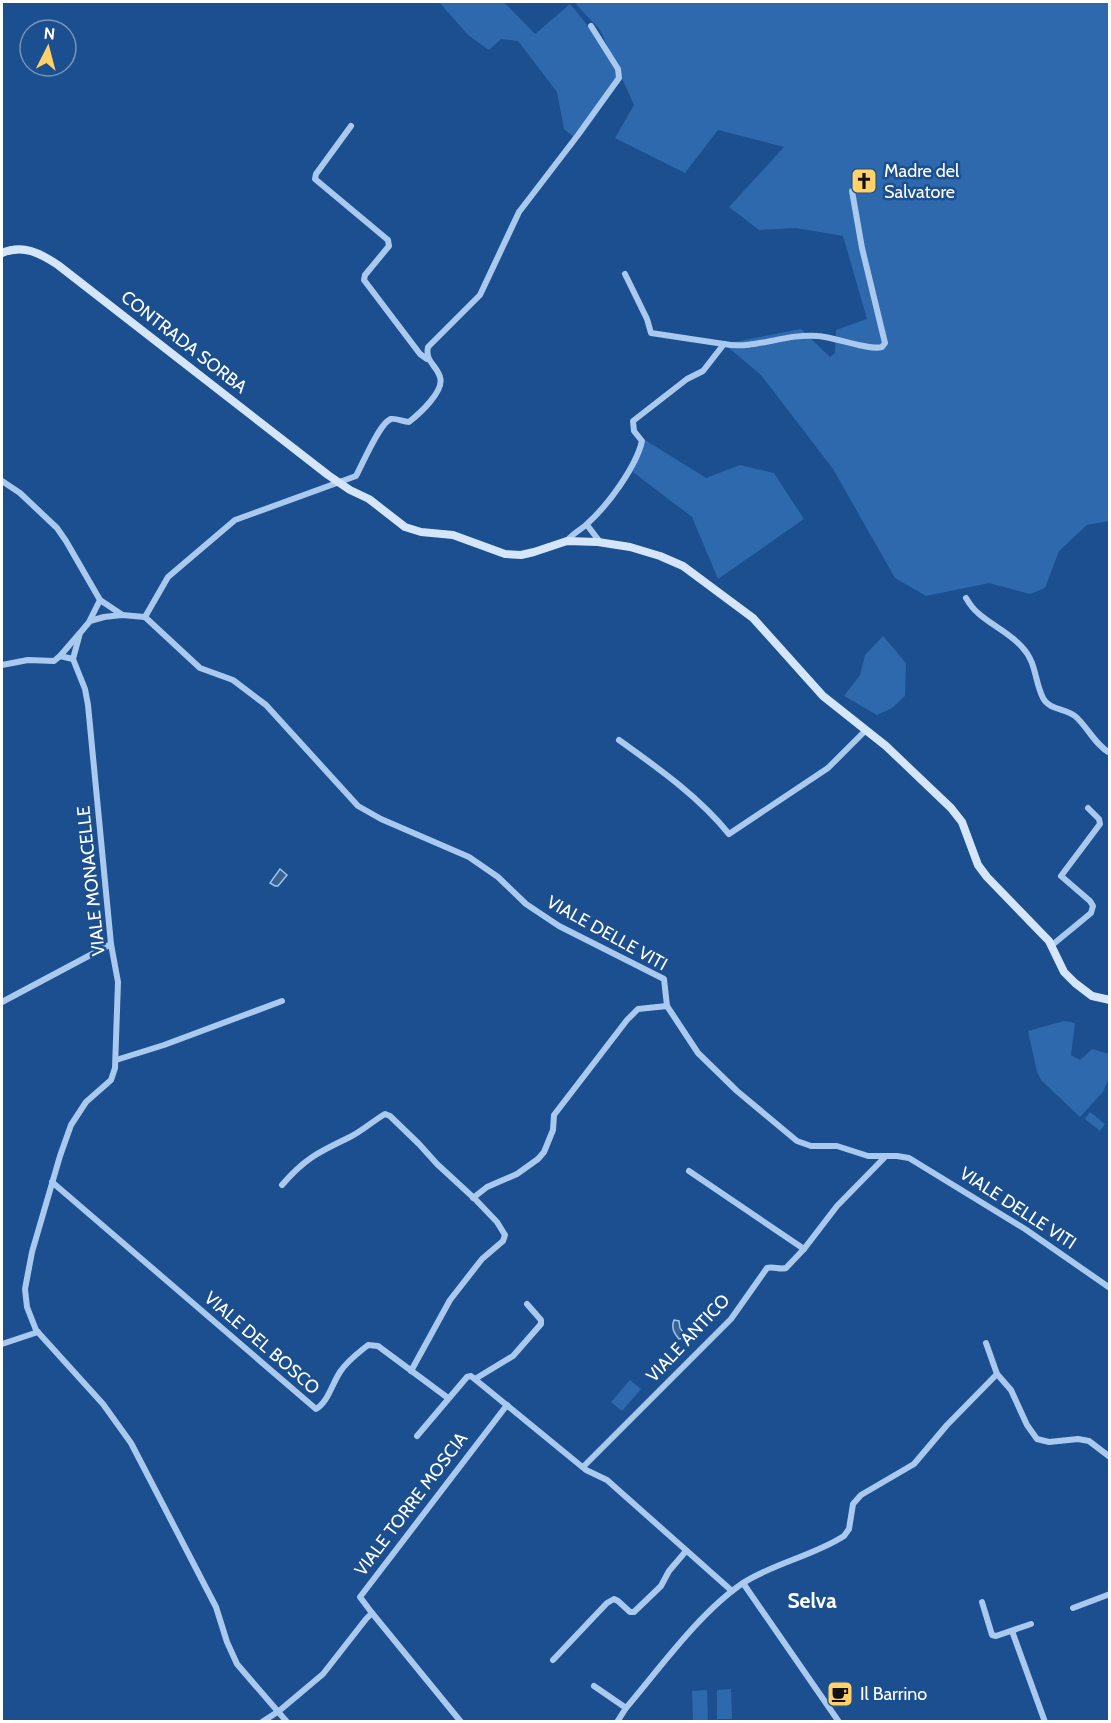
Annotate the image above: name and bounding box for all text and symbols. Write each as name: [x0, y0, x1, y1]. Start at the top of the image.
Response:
north arrow: [18, 18, 78, 78]
text: N: [43, 24, 56, 44]
place label: Madre del Salvatore: [884, 160, 960, 203]
church icon: Madre del Salvatore: [849, 166, 879, 196]
street label: CONTRADA SORBA: [117, 286, 251, 398]
street label: VIALE MONACELLE: [72, 805, 110, 957]
street label: VIALE DELLE VITI: [543, 891, 671, 975]
street label: VIALE DELLE VITI: [956, 1162, 1080, 1254]
street label: VIALE DEL BOSCO: [200, 1287, 324, 1399]
street label: VIALE ANTICO: [642, 1289, 734, 1387]
street label: VIALE TORRE MOSCIA: [350, 1428, 472, 1580]
district label: Selva: [787, 1588, 837, 1613]
cafe icon: Il Barrino: [825, 1679, 855, 1709]
place label: Il Barrino: [860, 1683, 927, 1705]

